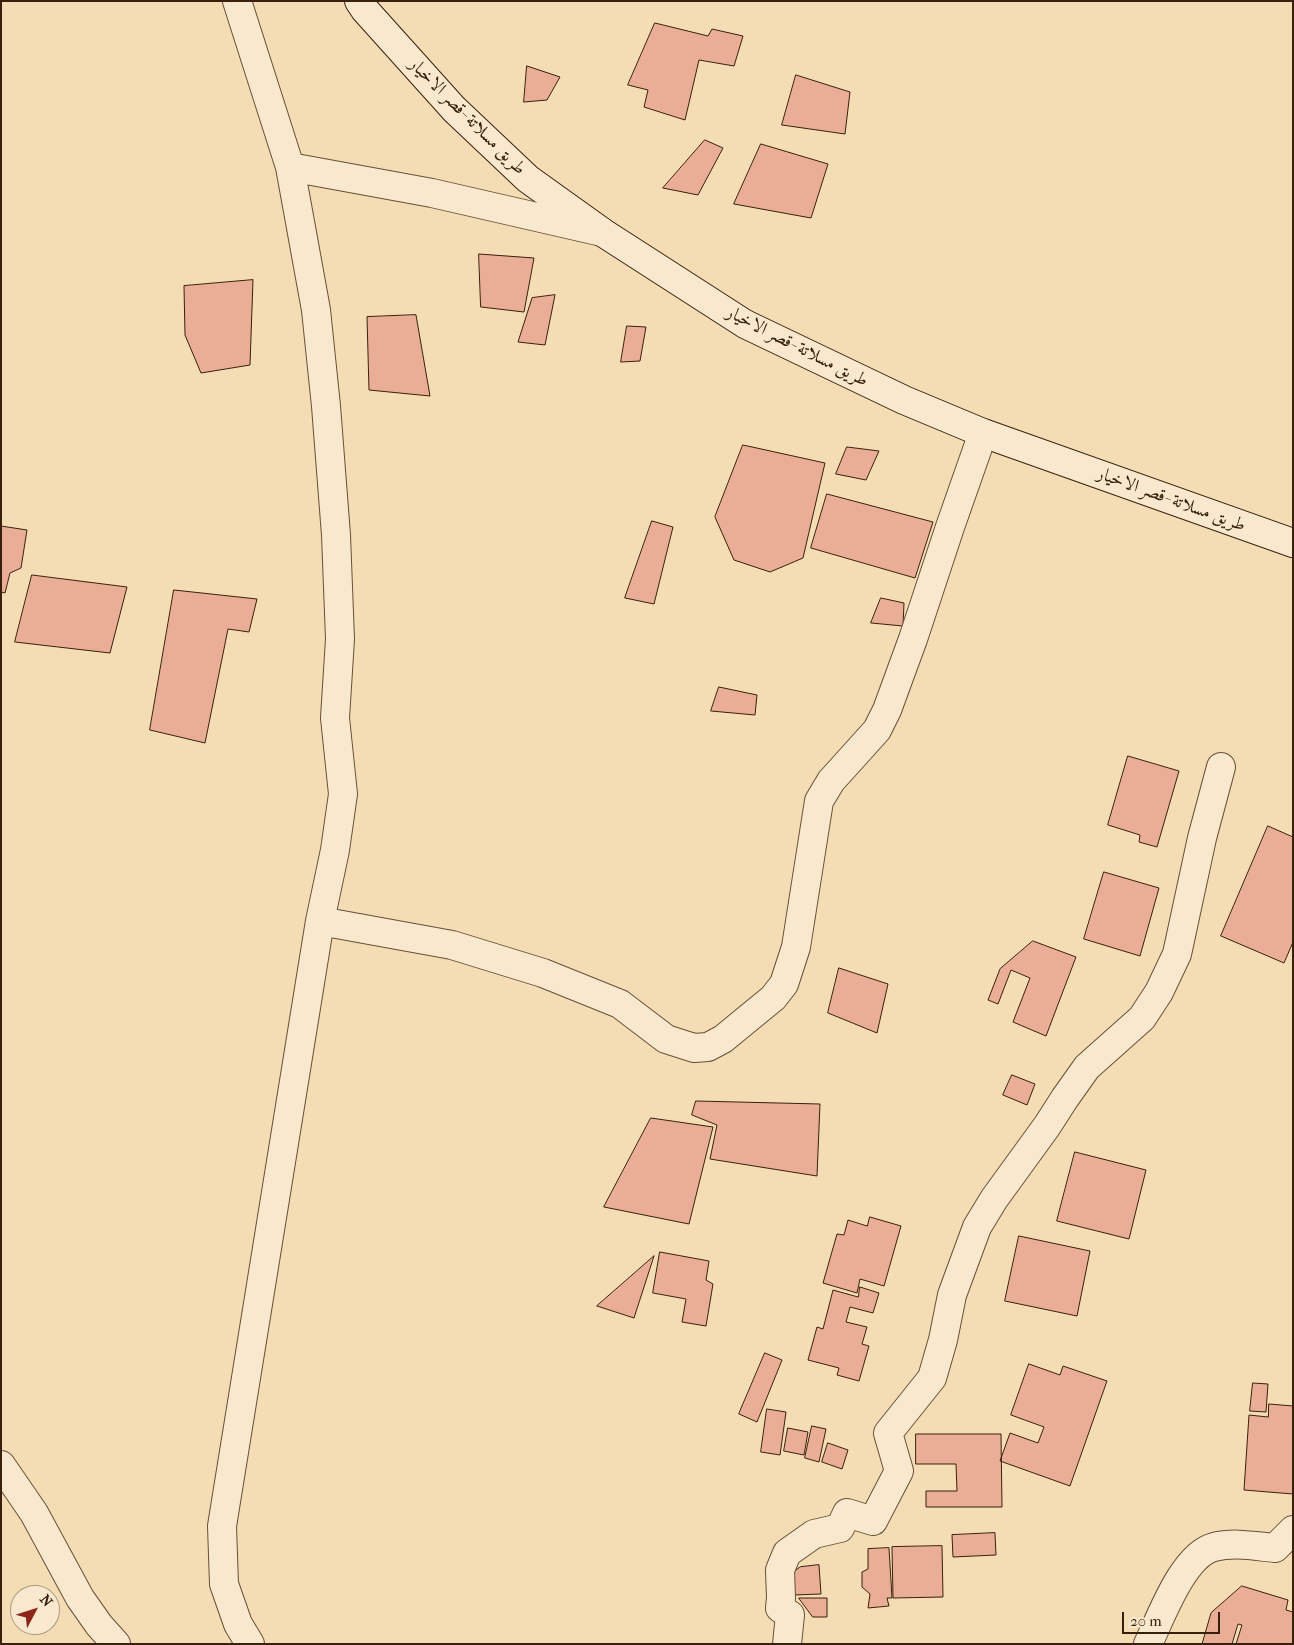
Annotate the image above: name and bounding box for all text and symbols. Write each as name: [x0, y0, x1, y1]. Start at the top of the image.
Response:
street label: طريق مسلاتة -قصر الاخيار: [404, 54, 530, 180]
street label: طريق مسلاتة -قصر الاخيار: [722, 302, 872, 392]
street label: طريق مسلاتة -قصر الاخيار: [1094, 463, 1248, 537]
north arrow: [10, 1585, 60, 1635]
text: N: [36, 1591, 56, 1610]
scale bar: [1124, 1602, 1222, 1634]
text: 20 m: [1130, 1612, 1162, 1630]

